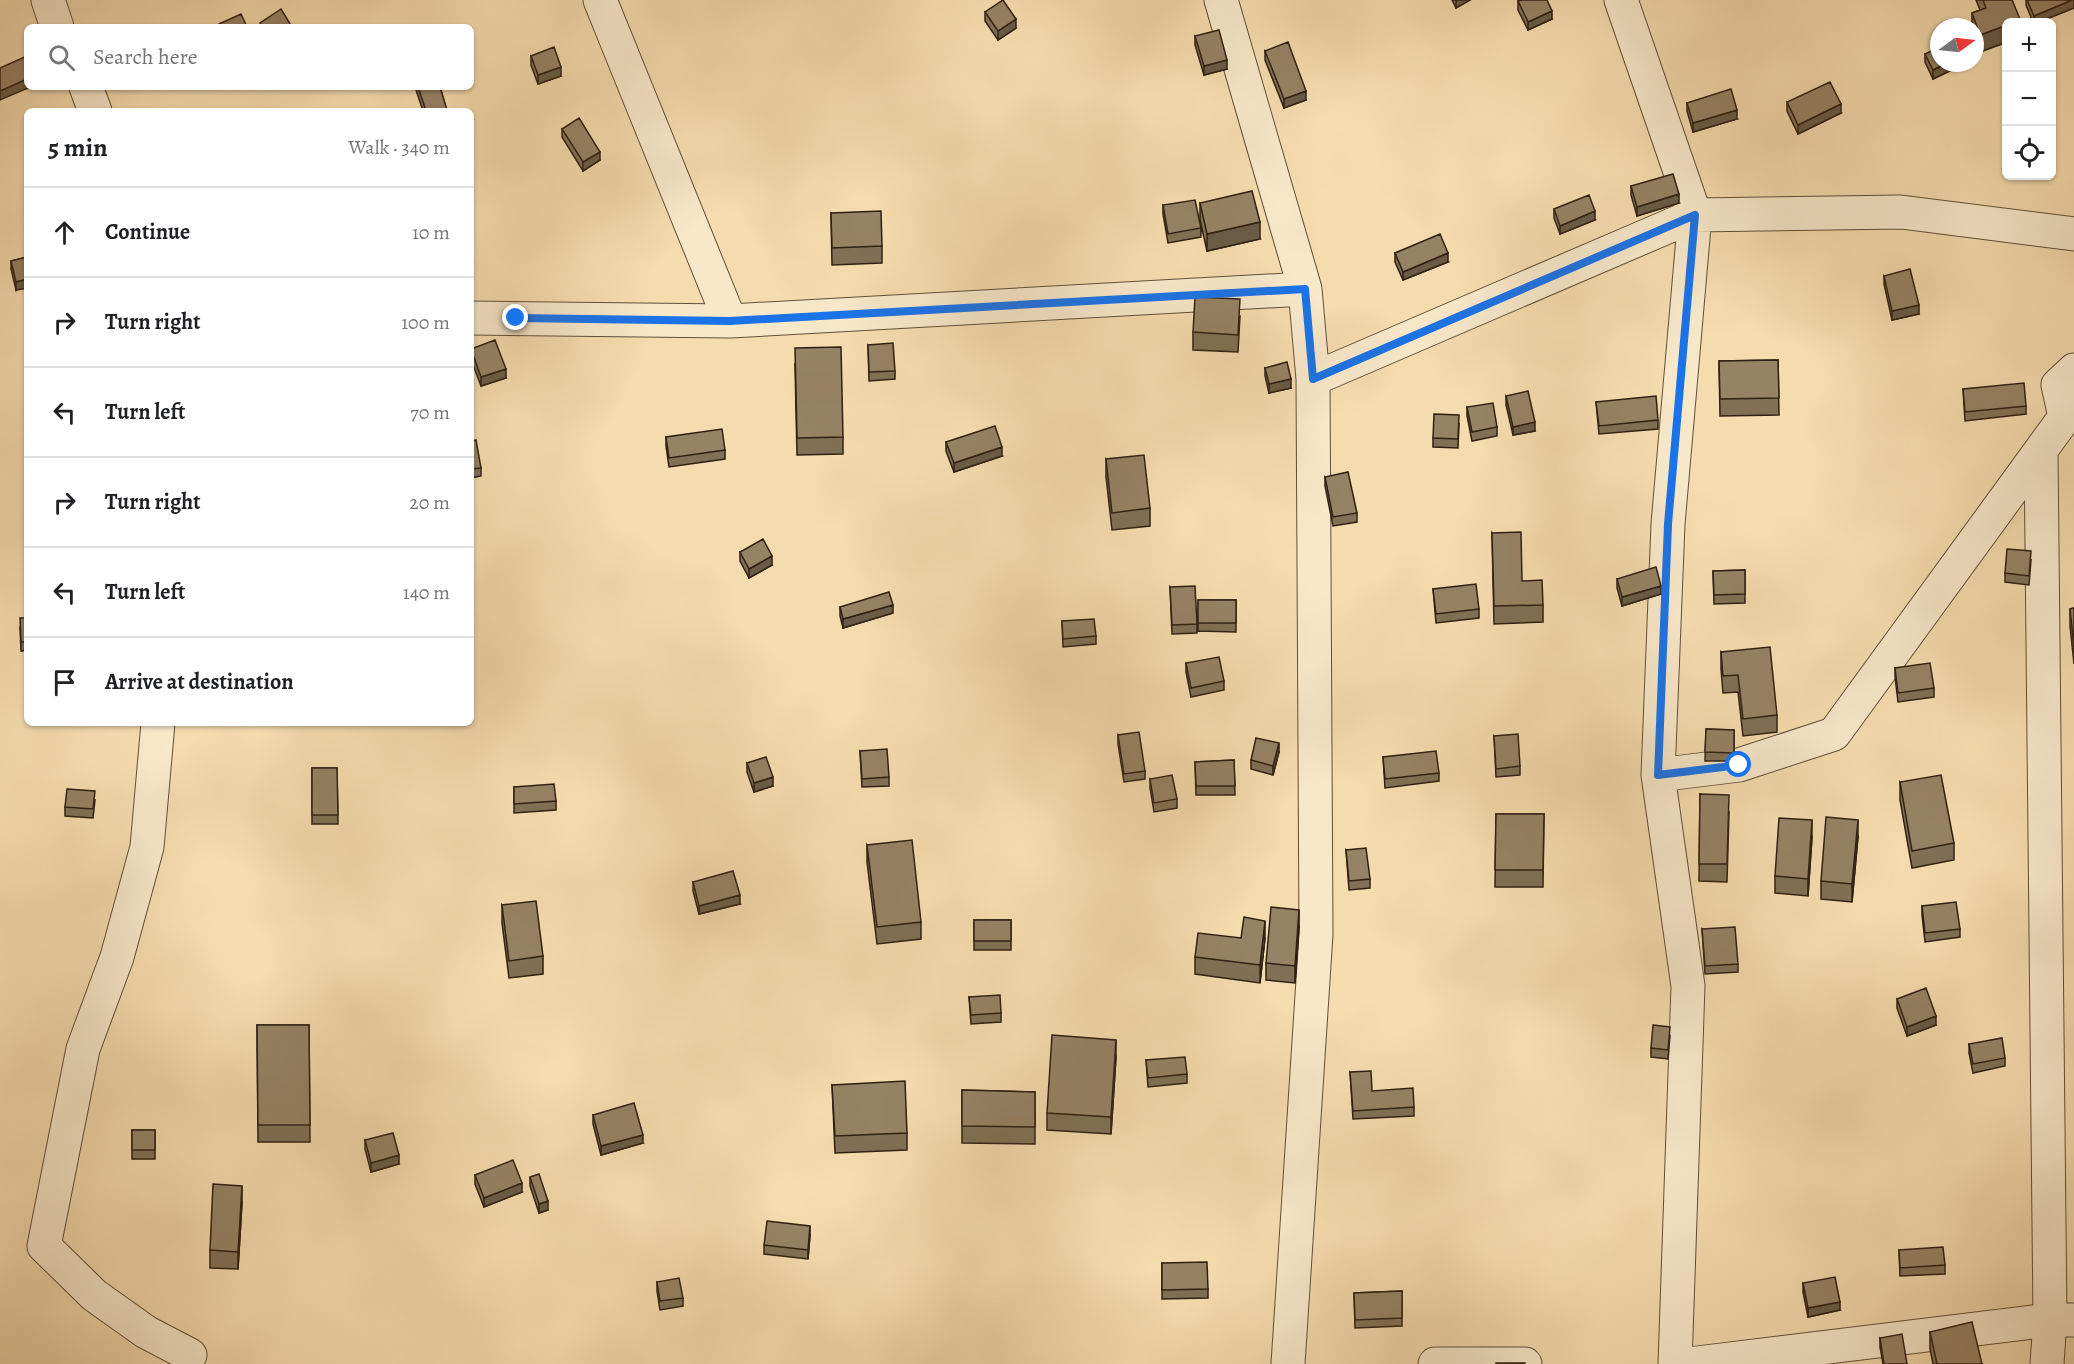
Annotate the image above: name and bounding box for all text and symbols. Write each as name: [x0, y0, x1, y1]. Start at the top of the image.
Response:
north arrow: [1930, 18, 1984, 72]
map controls: [2002, 18, 2056, 180]
button: +: [2002, 18, 2056, 72]
search box: [24, 24, 474, 90]
icon: search: [45, 41, 78, 74]
text: Search here: [93, 42, 198, 72]
button: −: [2002, 72, 2056, 126]
button: locate: [2002, 126, 2056, 180]
text: 5 min: [48, 130, 108, 165]
text: Walk · 340 m: [348, 134, 450, 161]
icon: ahead: [48, 216, 81, 249]
text: Continue: [105, 217, 190, 247]
text: 10 m: [412, 219, 450, 246]
route end: [502, 304, 528, 330]
icon: right: [48, 306, 81, 339]
text: Turn right: [105, 307, 201, 337]
text: 100 m: [401, 309, 450, 336]
icon: left: [48, 396, 81, 429]
text: Turn left: [105, 397, 185, 427]
text: 70 m: [410, 399, 450, 426]
icon: right: [48, 486, 81, 519]
text: Turn right: [105, 487, 201, 517]
text: 20 m: [409, 489, 450, 516]
icon: left: [48, 576, 81, 609]
text: Turn left: [105, 577, 185, 607]
text: 140 m: [403, 579, 450, 606]
icon: arrive: [48, 666, 81, 699]
text: Arrive at destination: [105, 667, 294, 697]
route start: [1725, 751, 1751, 777]

